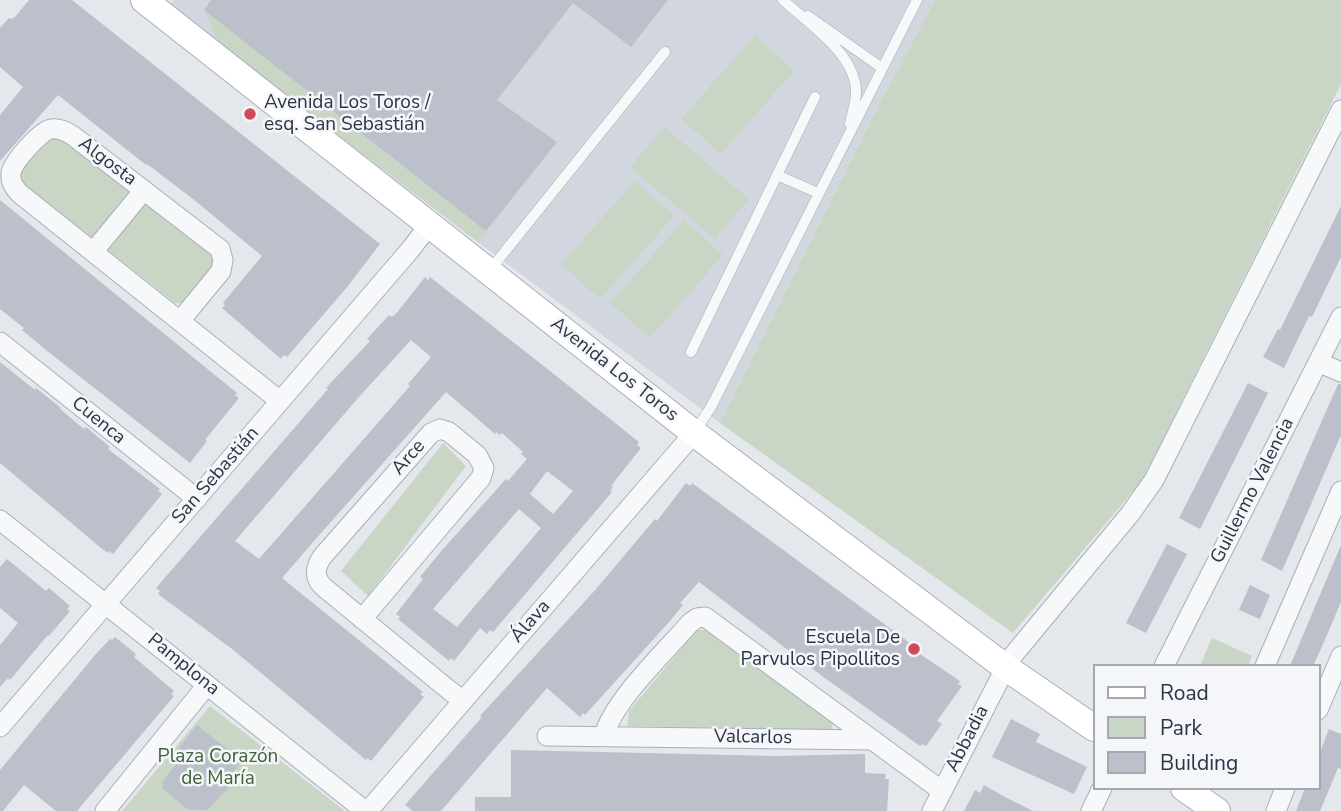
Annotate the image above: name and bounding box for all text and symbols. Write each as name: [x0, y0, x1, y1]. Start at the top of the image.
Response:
place label: Avenida Los Toros / esq. San Sebastián: [264, 92, 430, 136]
marker: Avenida Los Toros / esq. San Sebastián: [242, 106, 258, 122]
street label: Algosta: [73, 133, 141, 191]
street label: Avenida Los Toros: [545, 313, 683, 427]
street label: Cuenca: [66, 392, 130, 450]
street label: Guillermo Valencia: [1206, 414, 1300, 568]
street label: San Sebastián: [168, 423, 264, 529]
street label: Arce: [388, 436, 430, 480]
street label: Álava: [506, 596, 556, 648]
place label: Escuela De Parvulos Pipollitos: [740, 627, 900, 671]
street label: Pamplona: [142, 629, 224, 701]
marker: Escuela De Parvulos Pipollitos: [906, 641, 922, 657]
legend: [1092, 664, 1320, 790]
text: Road: [1160, 679, 1209, 707]
street label: Abbadia: [942, 702, 994, 776]
text: Park: [1160, 714, 1202, 742]
street label: Valcarlos: [714, 726, 792, 750]
park label: Plaza Corazón de María: [158, 746, 278, 790]
text: Building: [1160, 749, 1238, 777]

